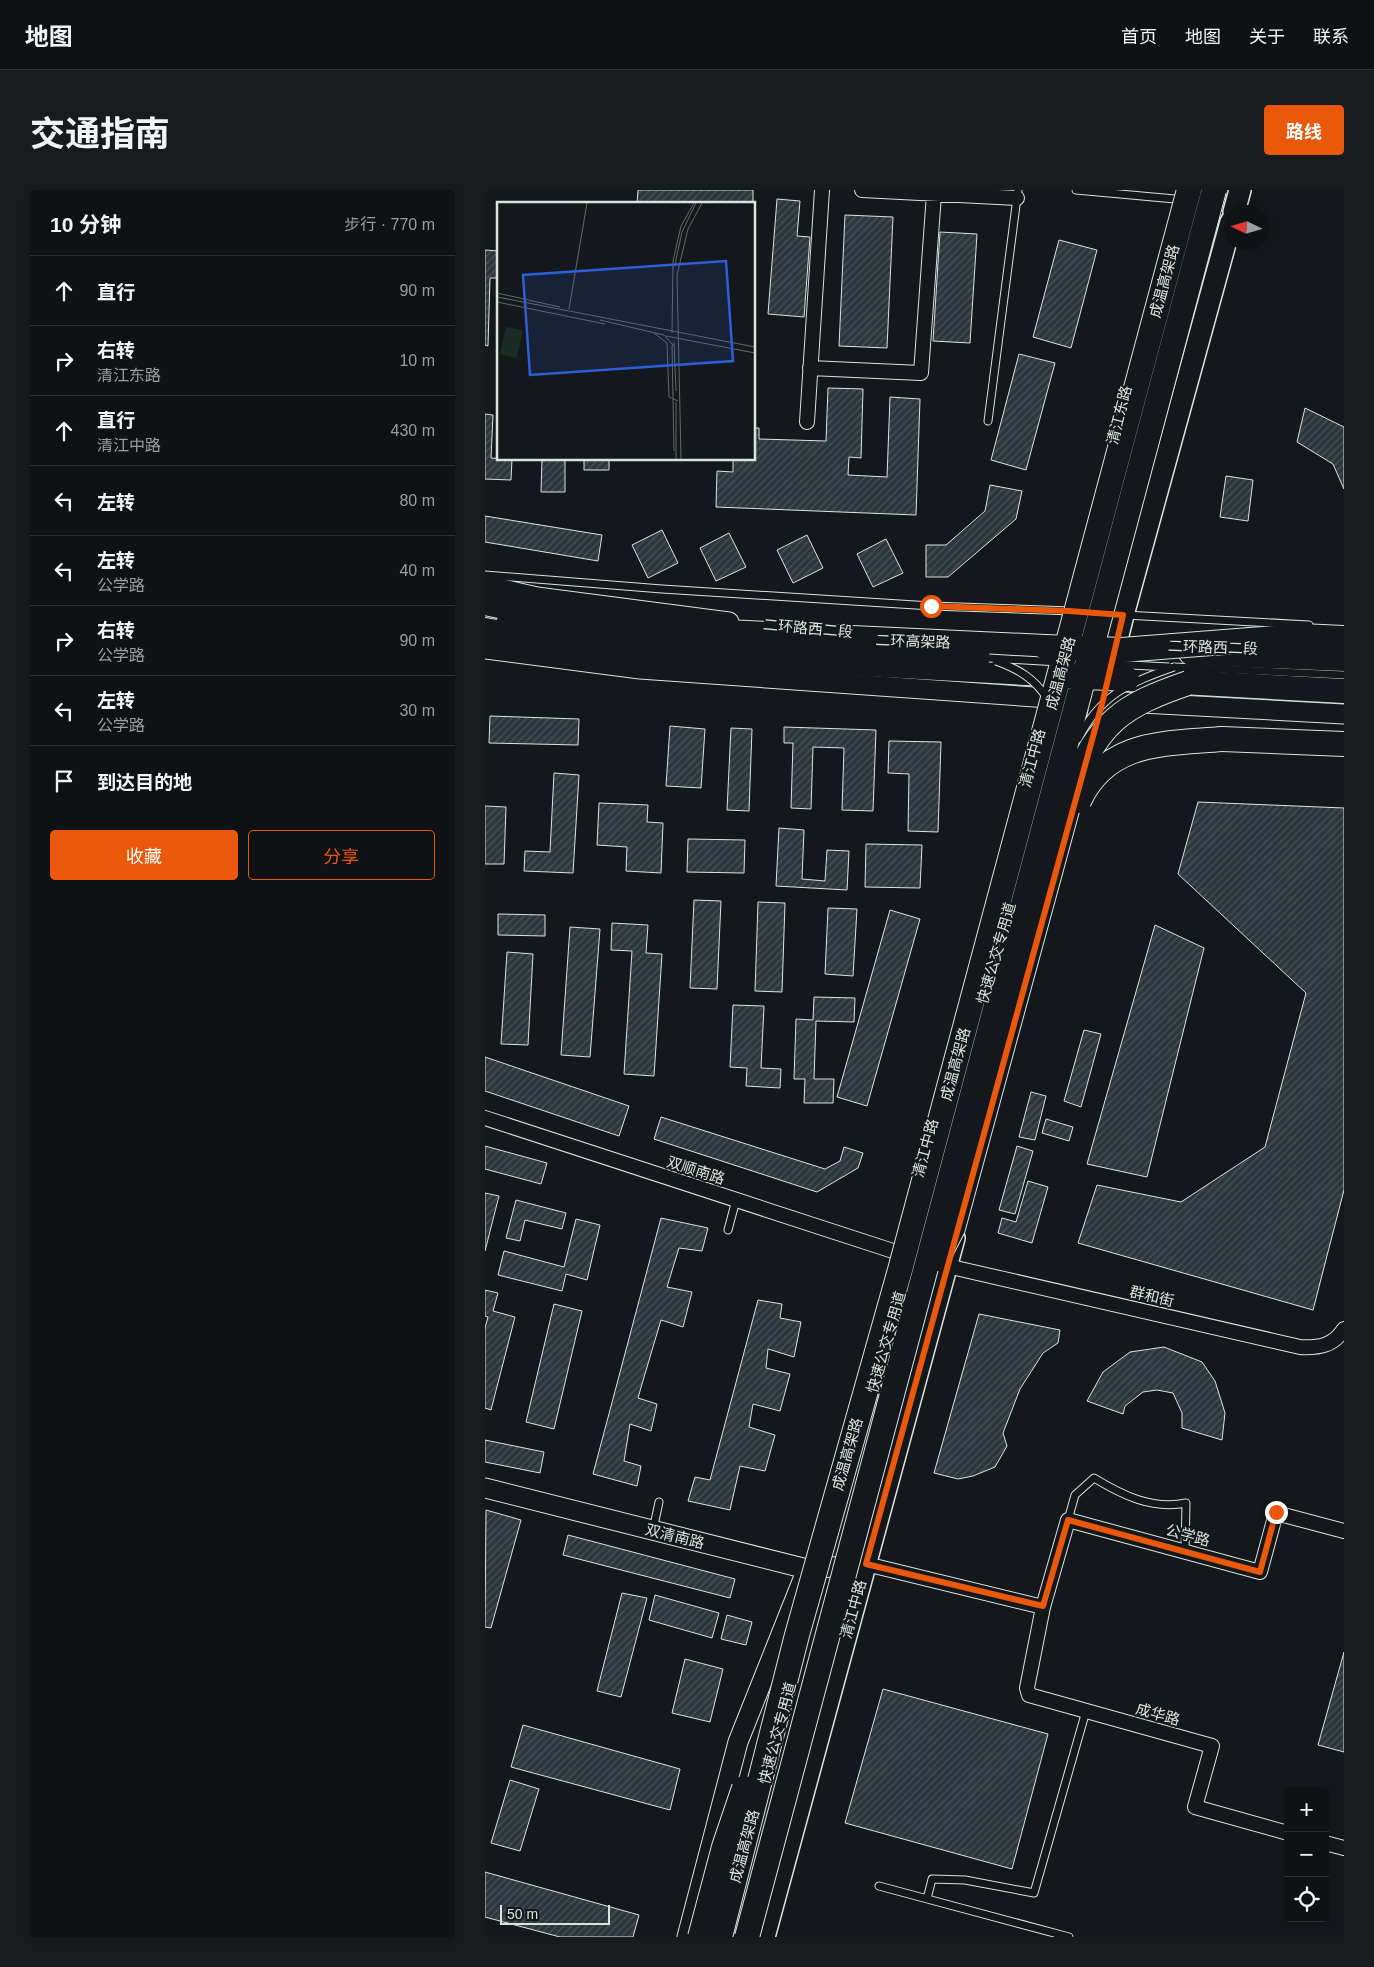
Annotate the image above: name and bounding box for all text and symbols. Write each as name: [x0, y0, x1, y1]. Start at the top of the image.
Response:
text: 地图: [25, 23, 73, 50]
text: 首页: [1121, 27, 1157, 47]
text: 地图: [1185, 27, 1221, 47]
text: 关于: [1249, 27, 1285, 47]
text: 联系: [1313, 27, 1349, 47]
button: 路线: [1264, 105, 1344, 155]
text: 交通指南: [30, 114, 170, 153]
inset map: [497, 202, 755, 460]
north arrow: [1224, 205, 1269, 250]
text: 10 分钟: [50, 213, 121, 236]
text: 步行 · 770 m: [344, 216, 435, 233]
street label: 成温高架路: [1146, 243, 1182, 319]
icon: ahead: [50, 277, 78, 305]
text: 直行: [97, 282, 135, 303]
text: 90 m: [399, 282, 435, 299]
text: 右转: [97, 340, 135, 361]
icon: right: [50, 347, 78, 375]
text: 10 m: [399, 352, 435, 369]
text: 清江东路: [97, 367, 161, 384]
street label: 清江东路: [1103, 384, 1135, 446]
text: 直行: [97, 410, 135, 431]
icon: ahead: [50, 417, 78, 445]
text: 430 m: [391, 422, 435, 439]
text: 清江中路: [97, 437, 161, 454]
icon: left: [50, 487, 78, 515]
text: 左转: [97, 492, 135, 513]
text: 80 m: [399, 492, 435, 509]
text: 左转: [97, 550, 135, 571]
icon: left: [50, 557, 78, 585]
text: 40 m: [399, 562, 435, 579]
text: 公学路: [97, 577, 145, 594]
route start: [920, 595, 943, 618]
street label: 二环路西二段: [762, 616, 854, 640]
text: 右转: [97, 620, 135, 641]
icon: right: [50, 627, 78, 655]
street label: 二环高架路: [875, 631, 951, 651]
text: 90 m: [399, 632, 435, 649]
street label: 成温高架路: [1042, 635, 1078, 711]
street label: 二环路西二段: [1168, 637, 1258, 657]
text: 公学路: [97, 647, 145, 664]
text: 左转: [97, 690, 135, 711]
icon: left: [50, 697, 78, 725]
text: 30 m: [399, 702, 435, 719]
text: 公学路: [97, 717, 145, 734]
street label: 清江中路: [1016, 727, 1048, 789]
icon: arrive: [50, 767, 78, 795]
text: 到达目的地: [97, 772, 192, 793]
button: 收藏: [50, 830, 238, 880]
button: 分享: [248, 830, 435, 880]
street label: 快速公交专用道: [973, 900, 1019, 1006]
street label: 成温高架路: [937, 1026, 973, 1102]
street label: 清江中路: [909, 1117, 941, 1179]
street label: 双顺南路: [665, 1153, 727, 1187]
street label: 群和街: [1128, 1283, 1176, 1309]
street label: 快速公交专用道: [863, 1289, 909, 1395]
street label: 成温高架路: [828, 1416, 866, 1492]
route end: [1265, 1501, 1288, 1524]
street label: 双清南路: [644, 1520, 706, 1552]
street label: 公学路: [1164, 1521, 1212, 1549]
street label: 清江中路: [837, 1578, 869, 1640]
street label: 快速公交专用道: [755, 1680, 799, 1786]
street label: 成华路: [1134, 1700, 1182, 1728]
map controls: [1284, 1787, 1329, 1922]
button: +: [1284, 1787, 1329, 1832]
street label: 成温高架路: [726, 1808, 762, 1884]
button: −: [1284, 1832, 1329, 1877]
button: locate: [1284, 1877, 1329, 1922]
scale bar: [500, 1902, 610, 1925]
text: 50 m: [507, 1906, 538, 1922]

